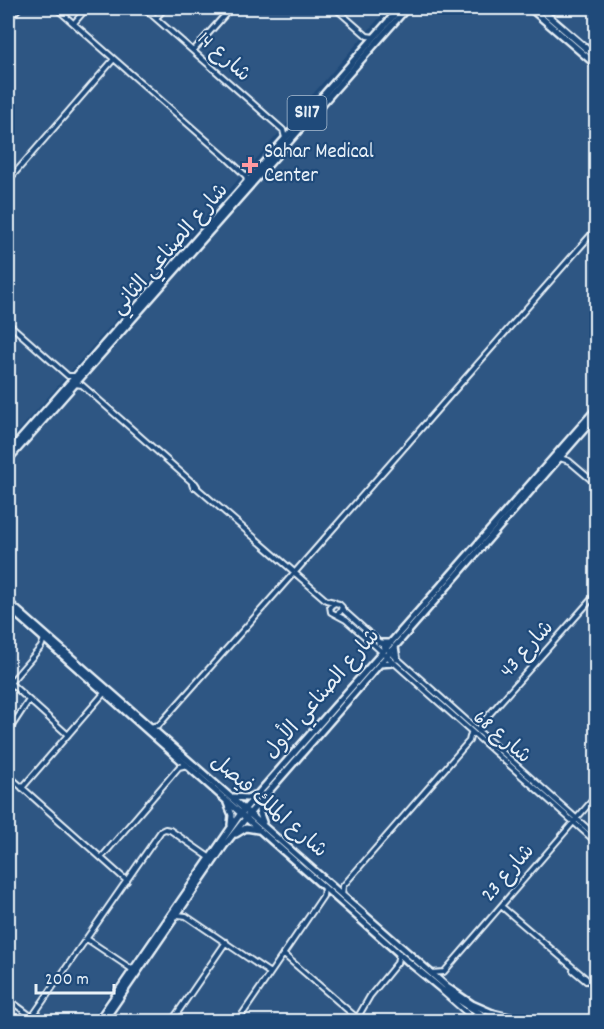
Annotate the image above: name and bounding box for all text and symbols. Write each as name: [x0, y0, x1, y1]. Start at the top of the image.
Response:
street label: شارع 14: [189, 26, 257, 90]
road number: S117: [288, 96, 326, 130]
place label: Sahar Medical Center: [264, 138, 374, 192]
marker: Sahar Medical Center: [241, 156, 259, 174]
street label: شارع الصناعي الثاني: [105, 178, 237, 323]
street label: شارع 43: [494, 615, 562, 685]
street label: شارع الصناعي الأول: [256, 622, 389, 767]
street label: شارع 68: [465, 704, 537, 772]
street label: شارع الملك فيصل: [203, 748, 333, 866]
street label: شارع 23: [475, 838, 543, 910]
scale bar: [36, 957, 114, 995]
text: 200 m: [45, 968, 89, 993]

